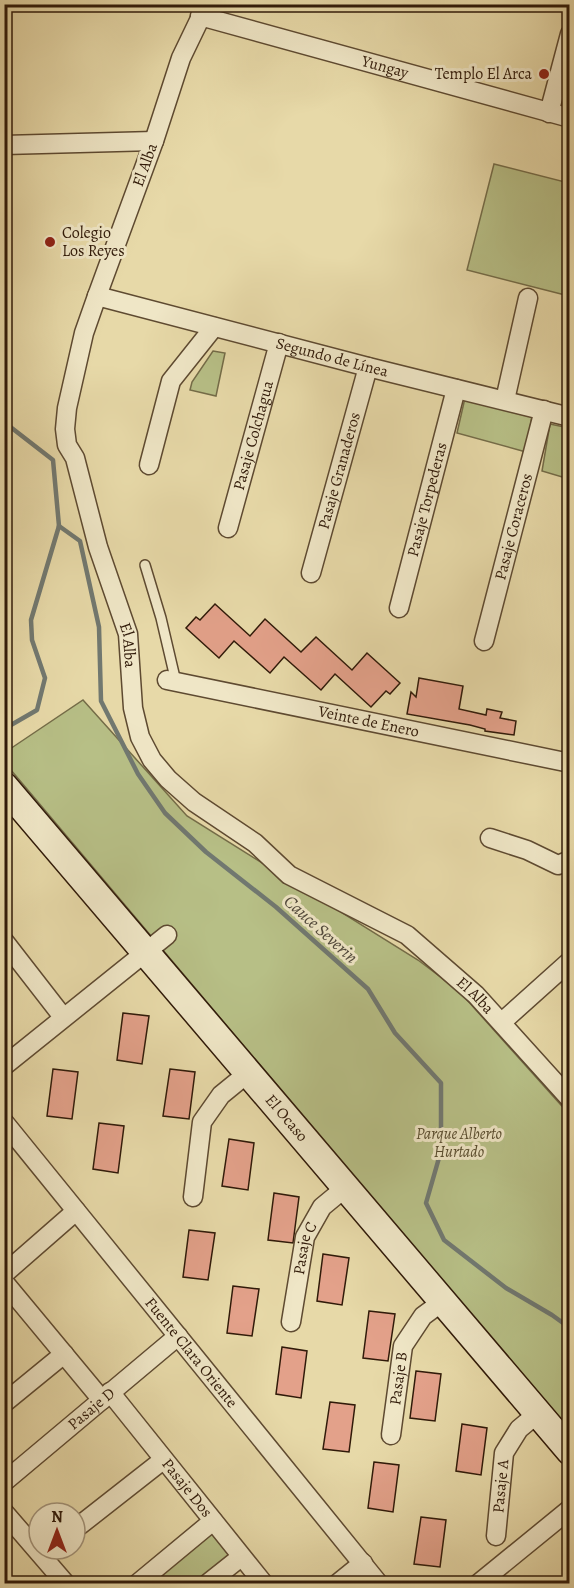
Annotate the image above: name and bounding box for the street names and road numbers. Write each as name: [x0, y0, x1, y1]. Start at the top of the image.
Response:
street label: Yungay: [358, 50, 412, 84]
street label: El Alba: [127, 140, 163, 190]
street label: Segundo de Línea: [273, 332, 391, 383]
street label: Pasaje Colchagua: [228, 378, 279, 493]
street label: Pasaje Granaderos: [313, 410, 366, 532]
street label: Pasaje Torpederas: [402, 440, 453, 559]
street label: Pasaje Coraceros: [489, 471, 538, 583]
street label: El Alba: [114, 620, 141, 669]
street label: Veinte de Enero: [315, 700, 421, 743]
street label: El Alba: [451, 972, 499, 1019]
street label: El Ocaso: [260, 1090, 313, 1147]
street label: Pasaje C: [288, 1218, 322, 1277]
street label: Fuente Clara Oriente: [140, 1293, 243, 1413]
street label: Pasaje B: [384, 1350, 413, 1407]
street label: Pasaje D: [63, 1382, 120, 1435]
street label: Pasaje Dos: [157, 1454, 217, 1522]
street label: Pasaje A: [487, 1458, 514, 1514]

